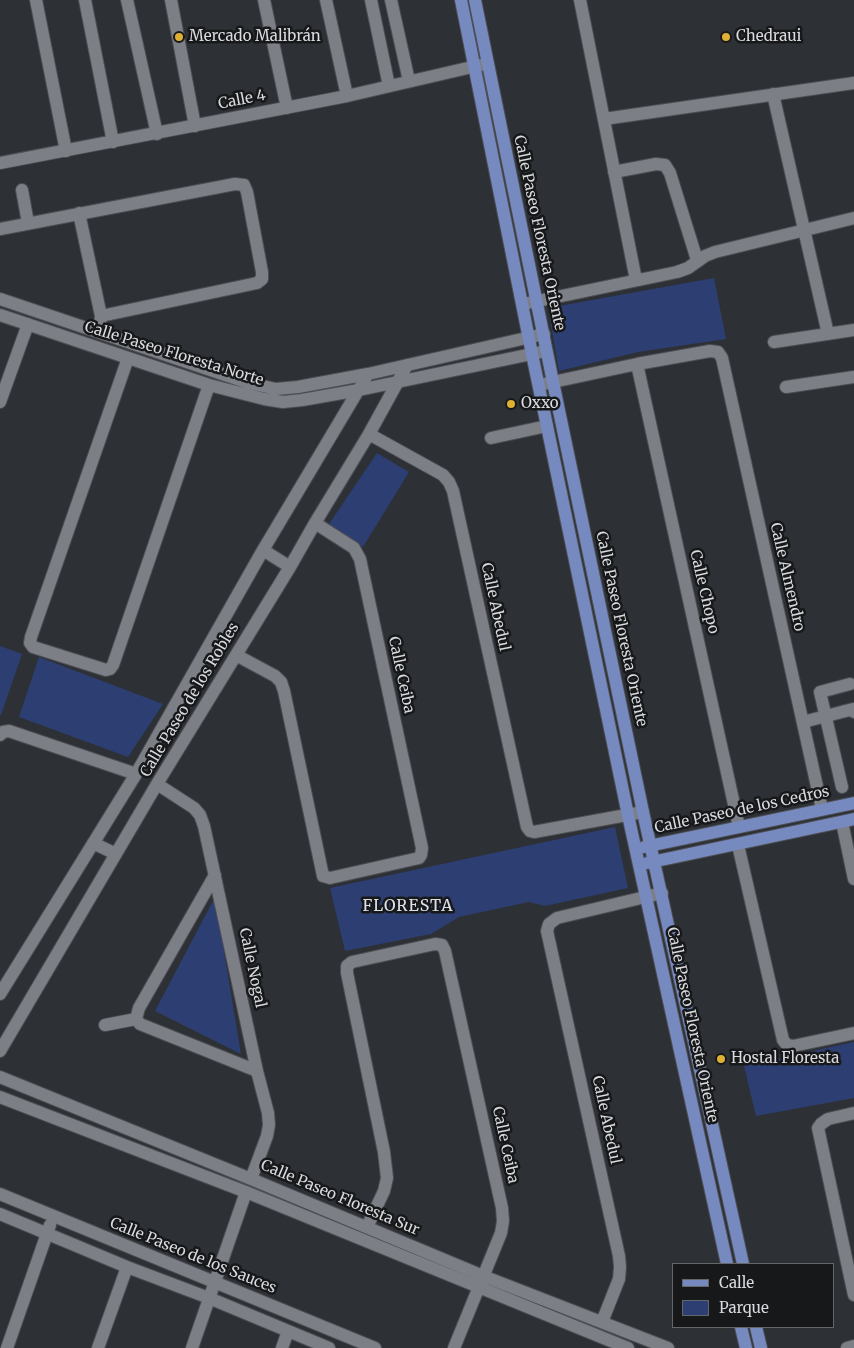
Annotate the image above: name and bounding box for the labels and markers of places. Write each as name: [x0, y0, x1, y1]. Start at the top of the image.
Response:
place label: Mercado Malibrán: [189, 28, 321, 46]
place label: Chedraui: [736, 28, 801, 46]
marker: Mercado Malibrán: [173, 31, 185, 43]
marker: Chedraui: [720, 31, 732, 43]
place label: Oxxo: [521, 395, 559, 413]
marker: Oxxo: [505, 398, 517, 410]
place label: Hostal Floresta: [731, 1050, 839, 1068]
marker: Hostal Floresta: [715, 1053, 727, 1065]

